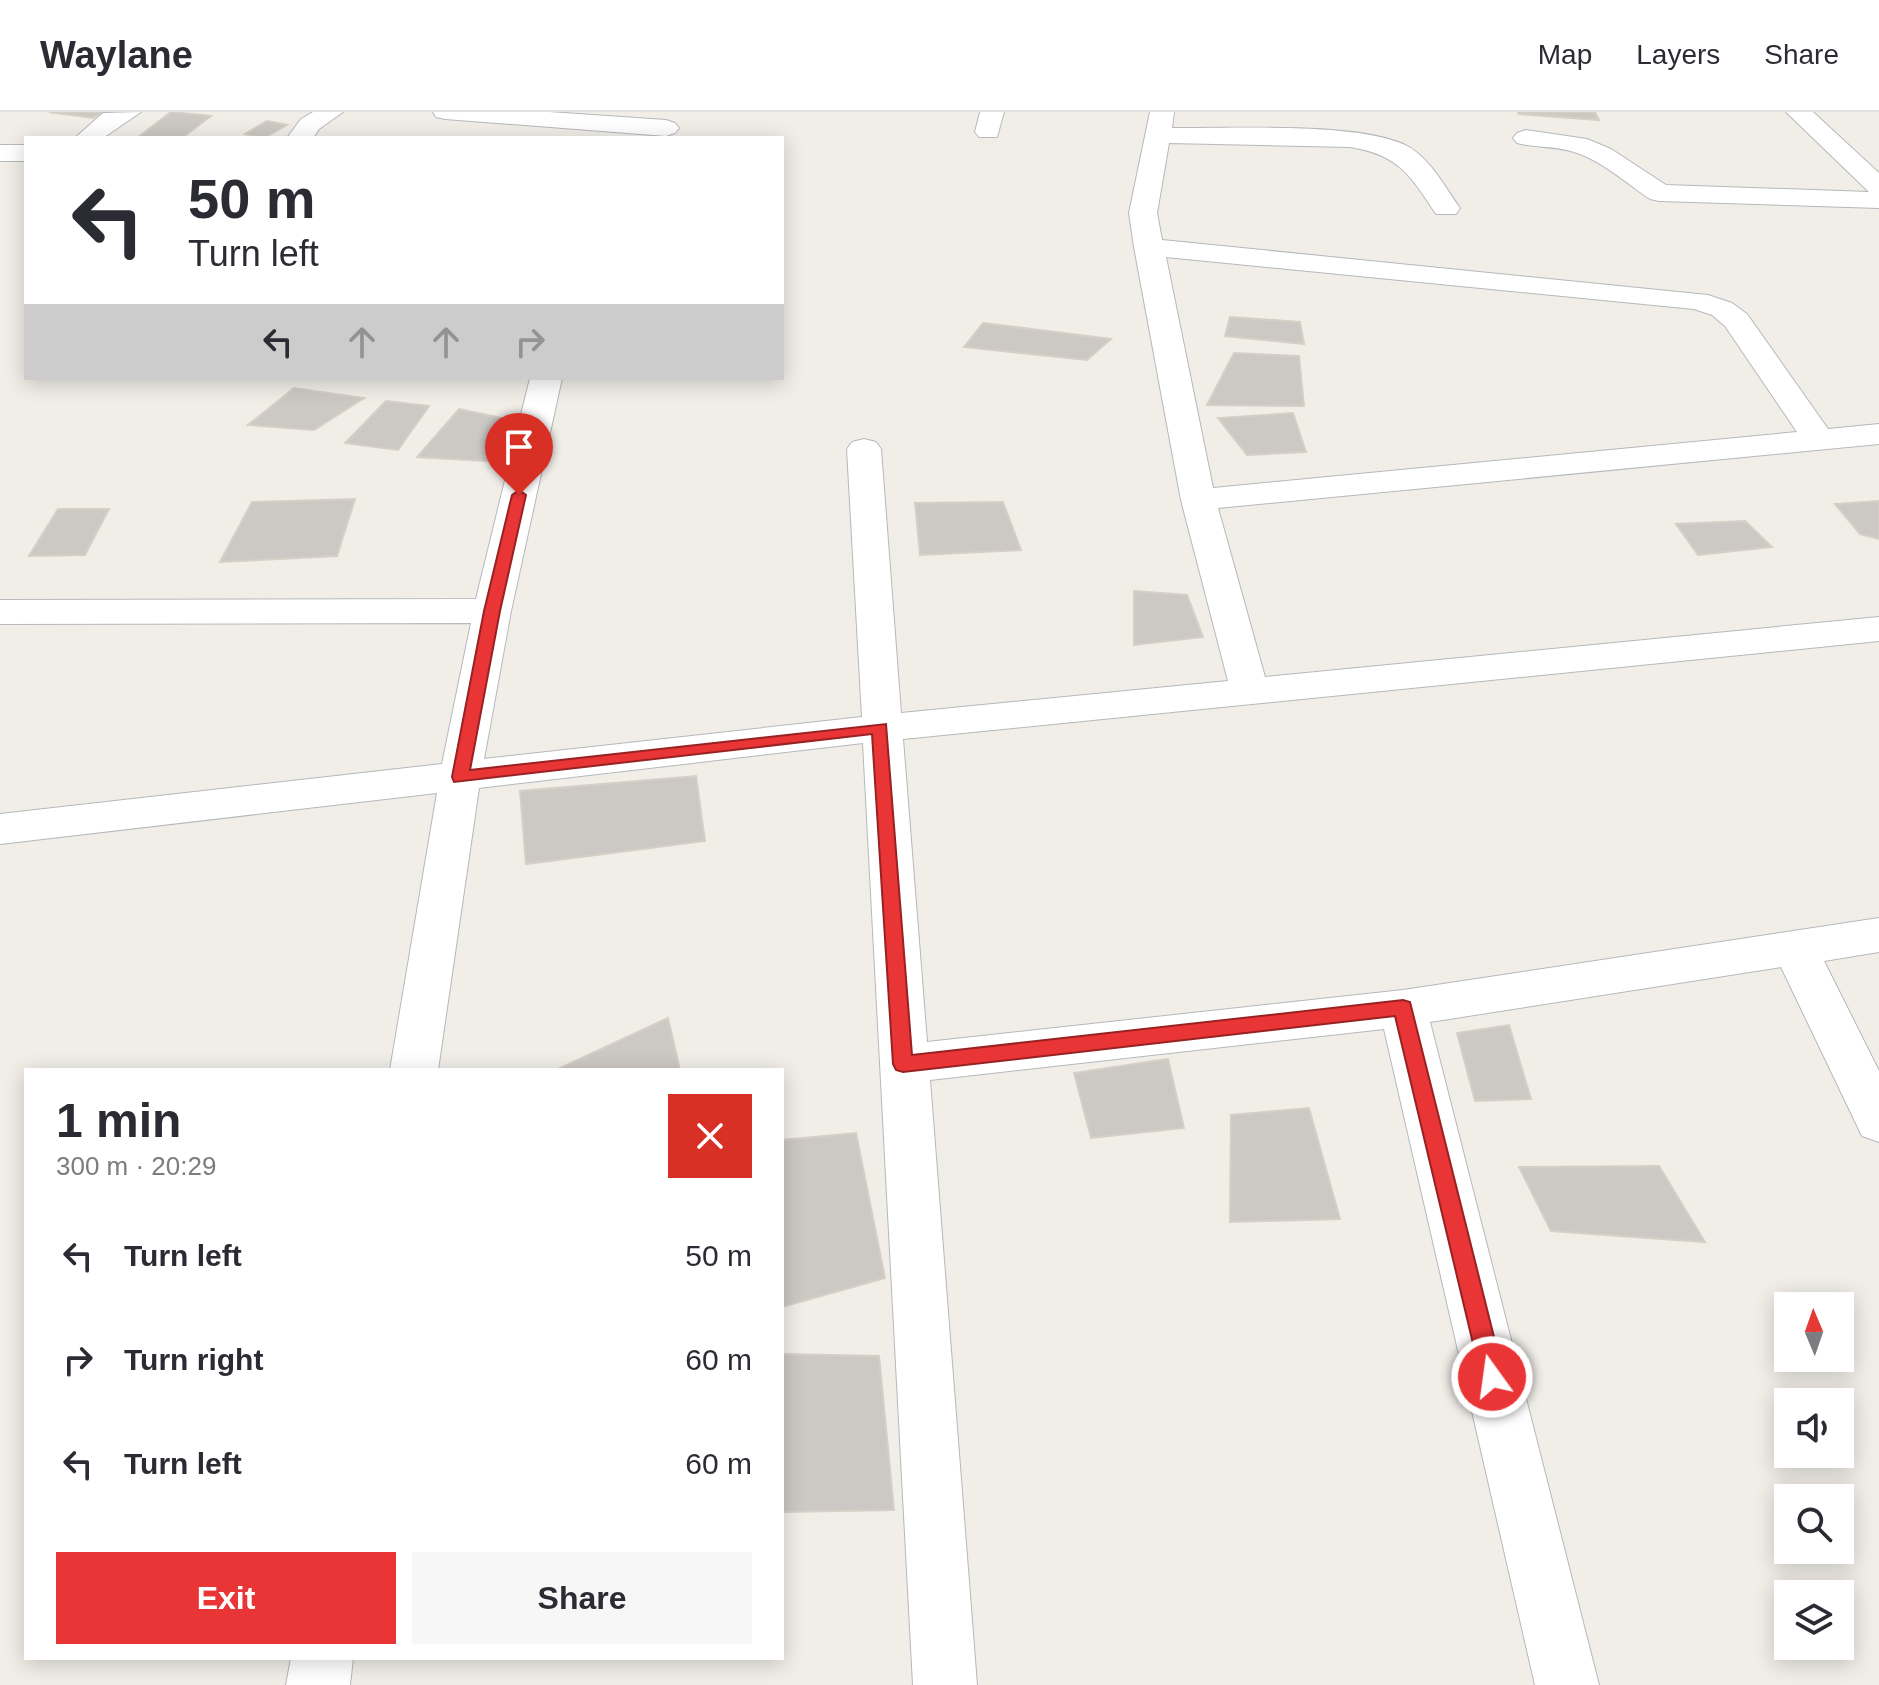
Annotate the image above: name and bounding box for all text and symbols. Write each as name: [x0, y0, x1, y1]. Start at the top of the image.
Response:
text: Waylane: [40, 34, 193, 76]
text: Map: [1538, 39, 1592, 70]
text: Layers: [1636, 39, 1720, 70]
text: Share: [1764, 39, 1839, 70]
text: 50 m: [188, 167, 316, 230]
icon: left: [56, 168, 160, 272]
text: Turn left: [188, 233, 319, 274]
icon: left: [256, 320, 300, 364]
icon: ahead: [340, 320, 384, 364]
icon: ahead: [424, 320, 468, 364]
icon: right: [508, 320, 552, 364]
pin: [485, 413, 553, 495]
icon: arrive: [497, 425, 541, 469]
text: 1 min: [56, 1094, 181, 1147]
button: close: [668, 1094, 752, 1178]
text: 300 m · 20:29: [56, 1151, 216, 1181]
icon: left: [56, 1234, 100, 1278]
text: Turn left: [124, 1239, 242, 1272]
text: 50 m: [685, 1239, 752, 1272]
north arrow: [1774, 1292, 1854, 1372]
map controls: [1774, 1292, 1854, 1660]
position arrow: [1450, 1335, 1534, 1419]
icon: right: [56, 1338, 100, 1382]
text: Turn right: [124, 1343, 263, 1376]
text: 60 m: [685, 1343, 752, 1376]
button: sound: [1774, 1388, 1854, 1468]
icon: left: [56, 1442, 100, 1486]
text: Turn left: [124, 1447, 242, 1480]
text: 60 m: [685, 1447, 752, 1480]
button: search: [1774, 1484, 1854, 1564]
button: Exit: [56, 1552, 396, 1644]
button: Share: [412, 1552, 752, 1644]
button: layers: [1774, 1580, 1854, 1660]

